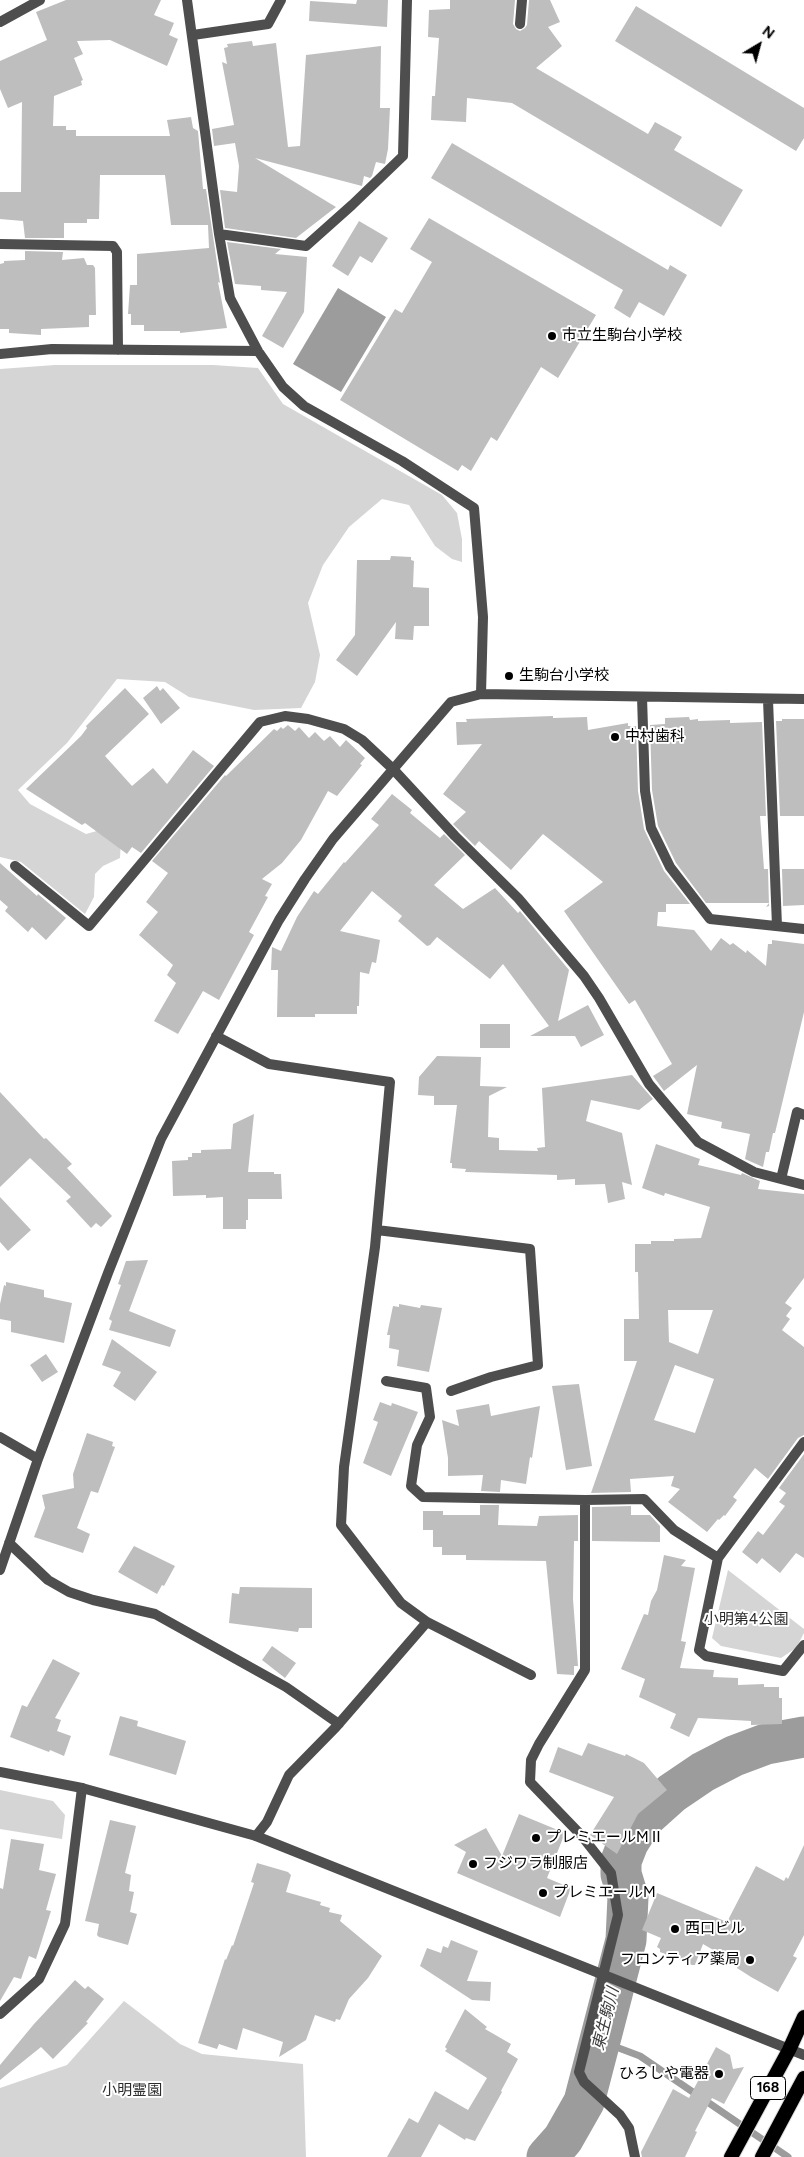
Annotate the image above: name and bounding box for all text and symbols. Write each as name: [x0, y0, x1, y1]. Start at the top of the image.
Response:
north arrow: [734, 20, 784, 70]
text: N: [759, 23, 778, 43]
place label: 市立生駒台小学校: [562, 327, 682, 345]
marker: 市立生駒台小学校: [546, 330, 558, 342]
place label: 生駒台小学校: [519, 667, 609, 685]
marker: 生駒台小学校: [503, 670, 515, 682]
place label: 中村歯科: [625, 728, 685, 746]
marker: 中村歯科: [609, 731, 621, 743]
park label: 小明第4公園: [704, 1611, 788, 1629]
place label: プレミエールMⅡ: [546, 1829, 664, 1847]
marker: プレミエールMⅡ: [530, 1832, 542, 1844]
place label: フジワラ制服店: [483, 1855, 588, 1873]
marker: フジワラ制服店: [467, 1858, 479, 1870]
place label: プレミエールM: [553, 1884, 656, 1902]
marker: プレミエールM: [537, 1887, 549, 1899]
place label: 西口ビル: [685, 1920, 745, 1938]
marker: 西口ビル: [669, 1923, 681, 1935]
place label: フロンティア薬局: [620, 1951, 740, 1969]
marker: フロンティア薬局: [744, 1954, 756, 1966]
water label: 東生駒川: [589, 1986, 623, 2052]
place label: ひろしや電器: [619, 2065, 709, 2083]
marker: ひろしや電器: [713, 2068, 725, 2080]
road number: 168: [750, 2076, 786, 2100]
park label: 小明霊園: [102, 2082, 162, 2100]

